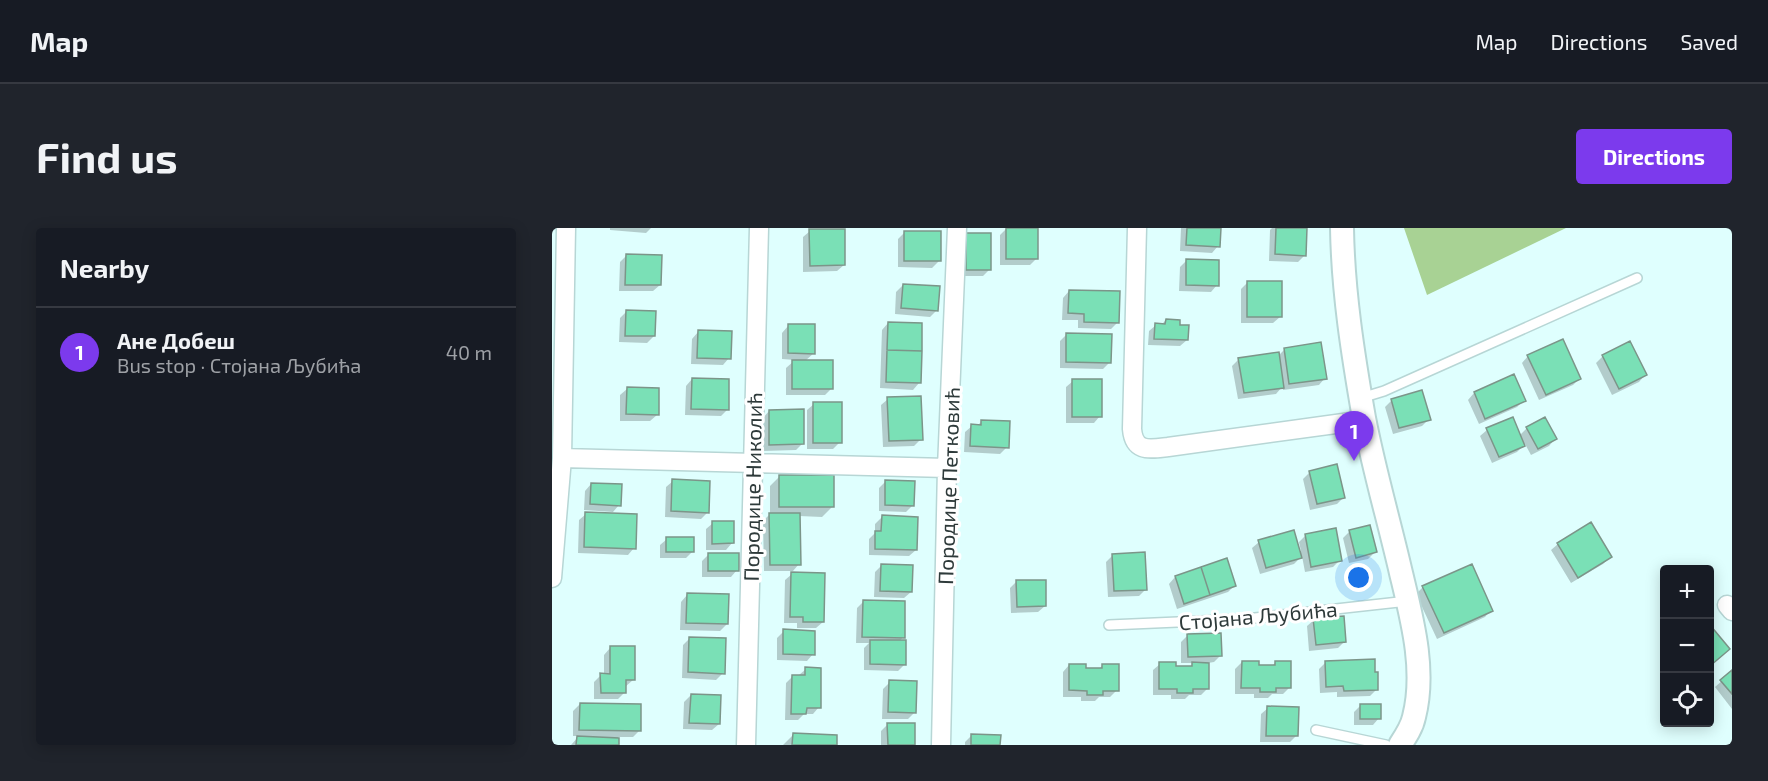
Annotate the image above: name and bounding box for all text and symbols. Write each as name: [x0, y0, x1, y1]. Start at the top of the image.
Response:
text: Map: [30, 24, 88, 58]
text: Map: [1475, 29, 1518, 54]
text: Directions: [1551, 29, 1647, 54]
text: Saved: [1680, 29, 1738, 54]
button: Directions: [1576, 129, 1732, 184]
text: Find us: [36, 131, 178, 181]
text: Nearby: [60, 252, 149, 283]
text: Ане Добеш: [117, 327, 235, 353]
text: 1: [75, 340, 84, 364]
text: 40 m: [446, 340, 492, 364]
text: Bus stop · Стојана Љубића: [117, 353, 361, 377]
street label: Породице Петковић: [932, 387, 964, 585]
street label: Породице Николић: [738, 392, 766, 582]
pin: 1: [1334, 412, 1374, 461]
your location: [1344, 563, 1373, 592]
map controls: [1660, 565, 1714, 727]
button: +: [1660, 565, 1714, 619]
street label: Стојана Љубића: [1178, 596, 1338, 635]
button: −: [1660, 619, 1714, 673]
button: locate: [1660, 673, 1714, 727]

